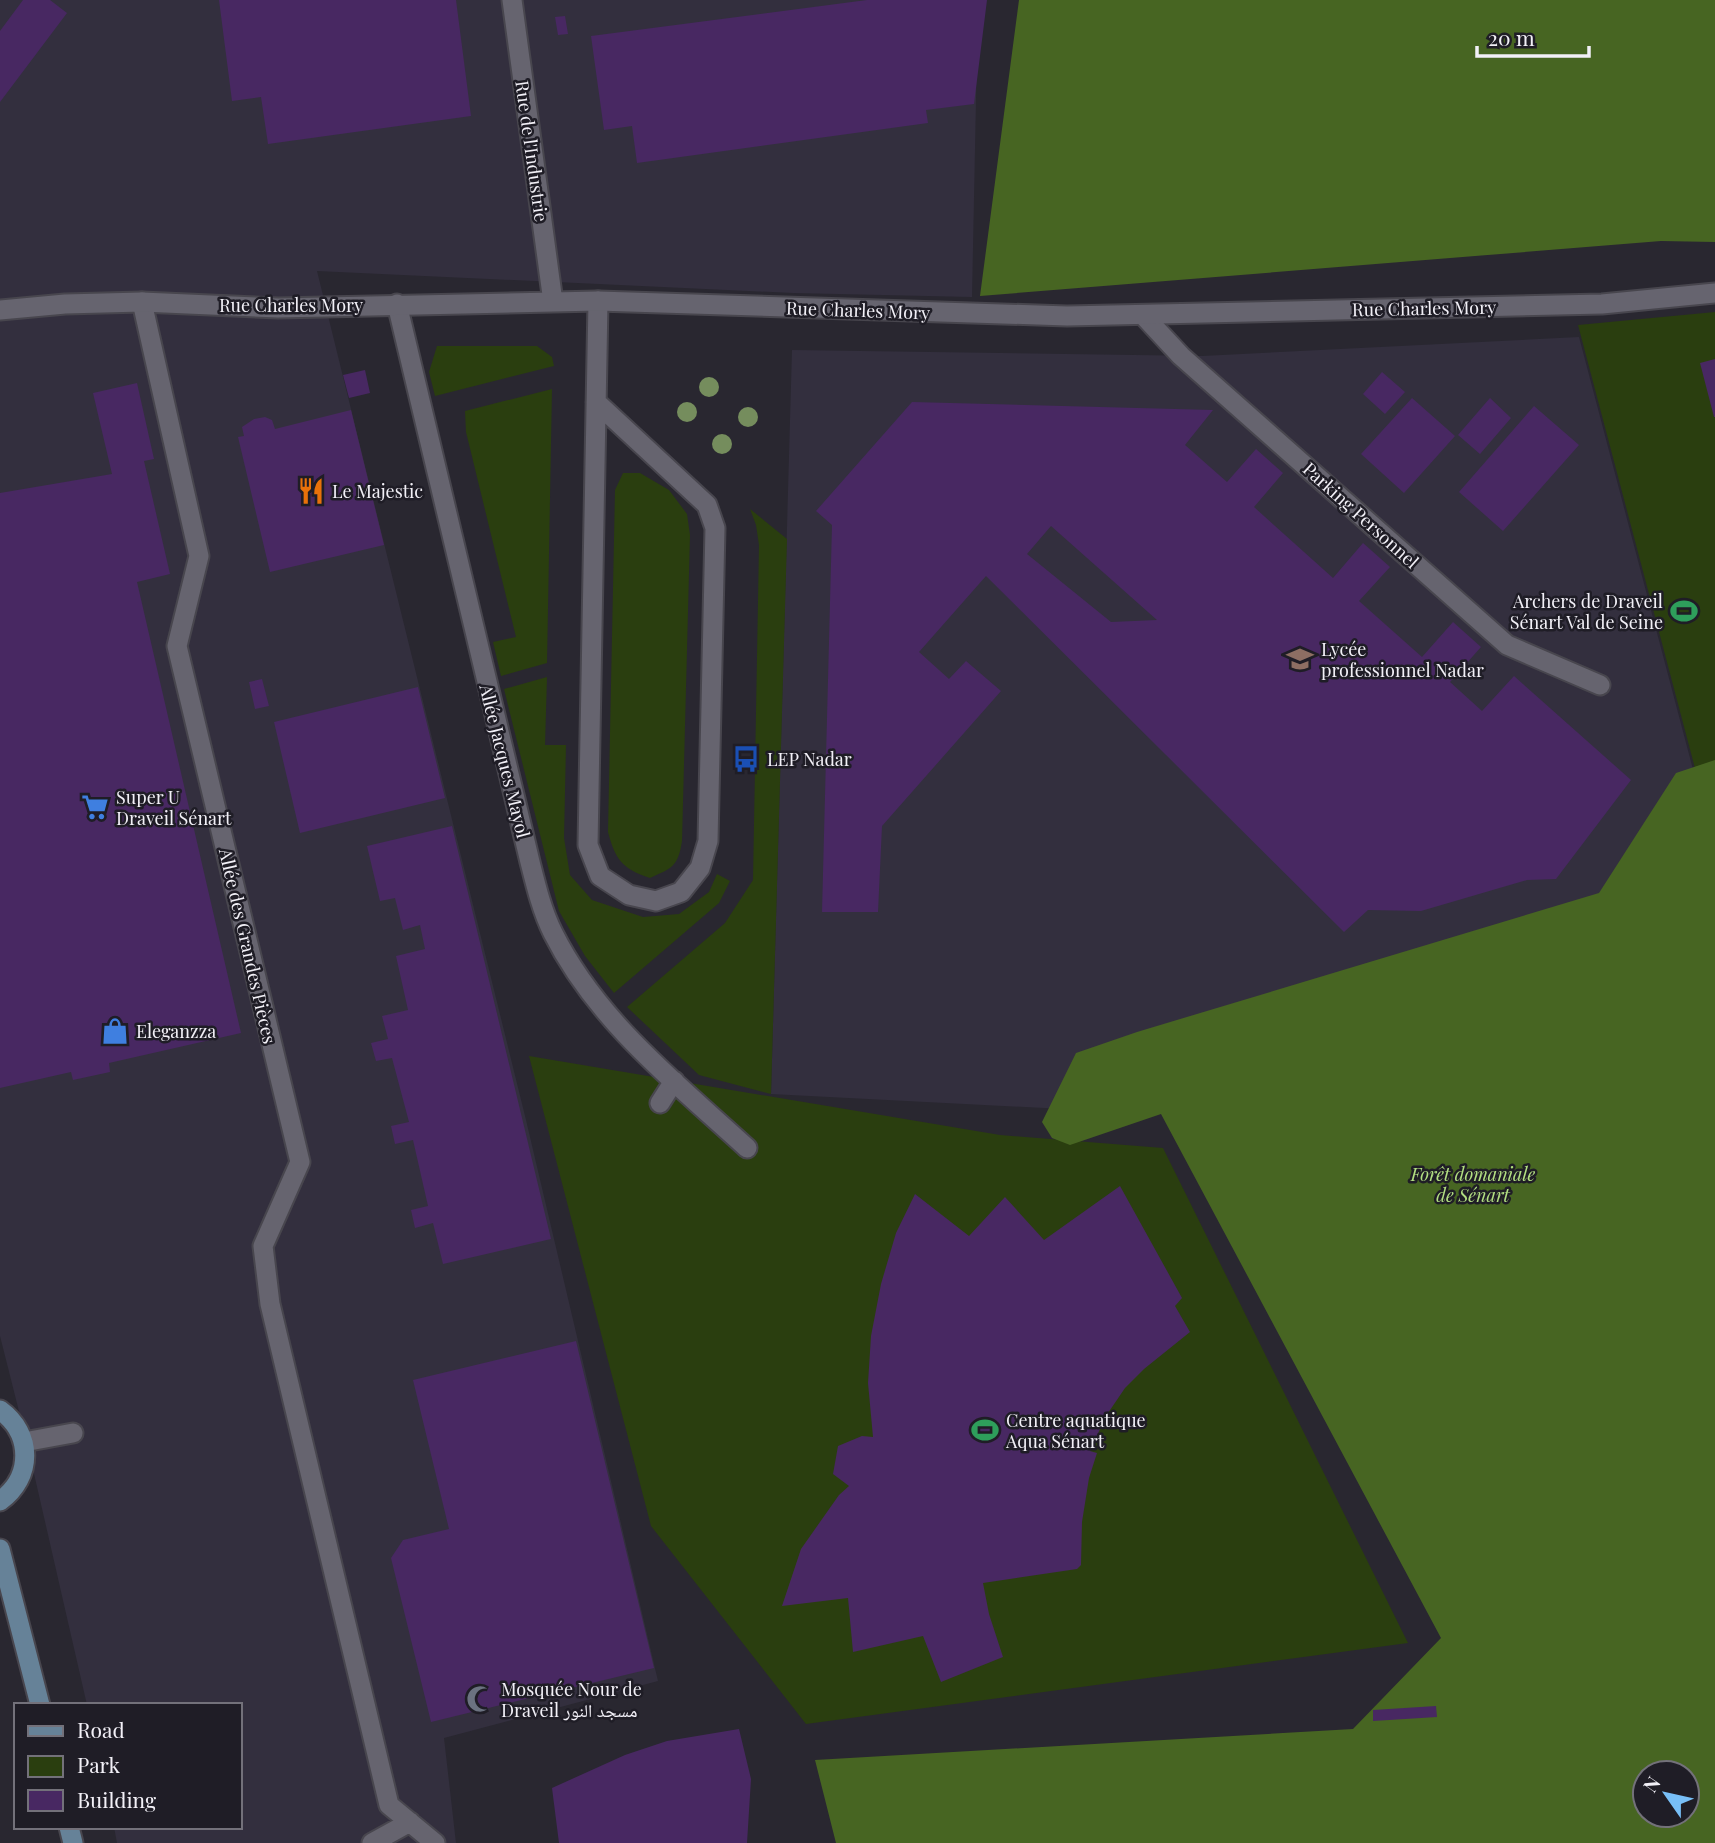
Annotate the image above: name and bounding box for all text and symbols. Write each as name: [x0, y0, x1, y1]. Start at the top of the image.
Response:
scale bar: [1477, 14, 1589, 58]
text: 20 m: [1488, 23, 1535, 51]
street label: Rue de l'Industrie: [510, 79, 554, 223]
street label: Rue Charles Mory: [219, 293, 363, 317]
street label: Rue Charles Mory: [786, 295, 930, 325]
street label: Rue Charles Mory: [1352, 295, 1496, 321]
street label: Parking Personnel: [1298, 457, 1424, 573]
restaurant icon: Le Majestic: [296, 476, 326, 506]
place label: Le Majestic: [332, 479, 423, 503]
place label: Archers de Draveil Sénart Val de Seine: [1510, 589, 1663, 634]
sports icon: Archers de Draveil Sénart Val de Seine: [1669, 596, 1699, 626]
place label: Lycée professionnel Nadar: [1321, 637, 1484, 682]
school or university icon: Lycée professionnel Nadar: [1285, 644, 1315, 674]
street label: Allée Jacques Mayol: [474, 681, 536, 840]
bus stop icon: LEP Nadar: [731, 744, 761, 774]
place label: LEP Nadar: [767, 747, 852, 771]
place label: Super U Draveil Sénart: [116, 785, 232, 830]
supermarket icon: Super U Draveil Sénart: [80, 792, 110, 822]
street label: Allée des Grandes Pièces: [214, 845, 282, 1046]
shop icon: Eleganzza: [100, 1016, 130, 1046]
place label: Eleganzza: [136, 1019, 216, 1043]
park label: Forêt domaniale de Sénart: [1410, 1162, 1535, 1207]
place label: Centre aquatique Aqua Sénart: [1005, 1408, 1146, 1453]
sports icon: Centre aquatique Aqua Sénart: [970, 1415, 1000, 1445]
place label: Mosquée Nour de Draveil مسجد النور: [501, 1677, 642, 1722]
mosque icon: Mosquée Nour de Draveil مسجد النور: [465, 1684, 495, 1714]
legend: [14, 1703, 242, 1829]
text: Road: [77, 1715, 125, 1743]
text: Park: [77, 1750, 121, 1778]
north arrow: [1631, 1759, 1701, 1829]
text: N: [1636, 1771, 1666, 1797]
text: Building: [77, 1785, 156, 1813]

